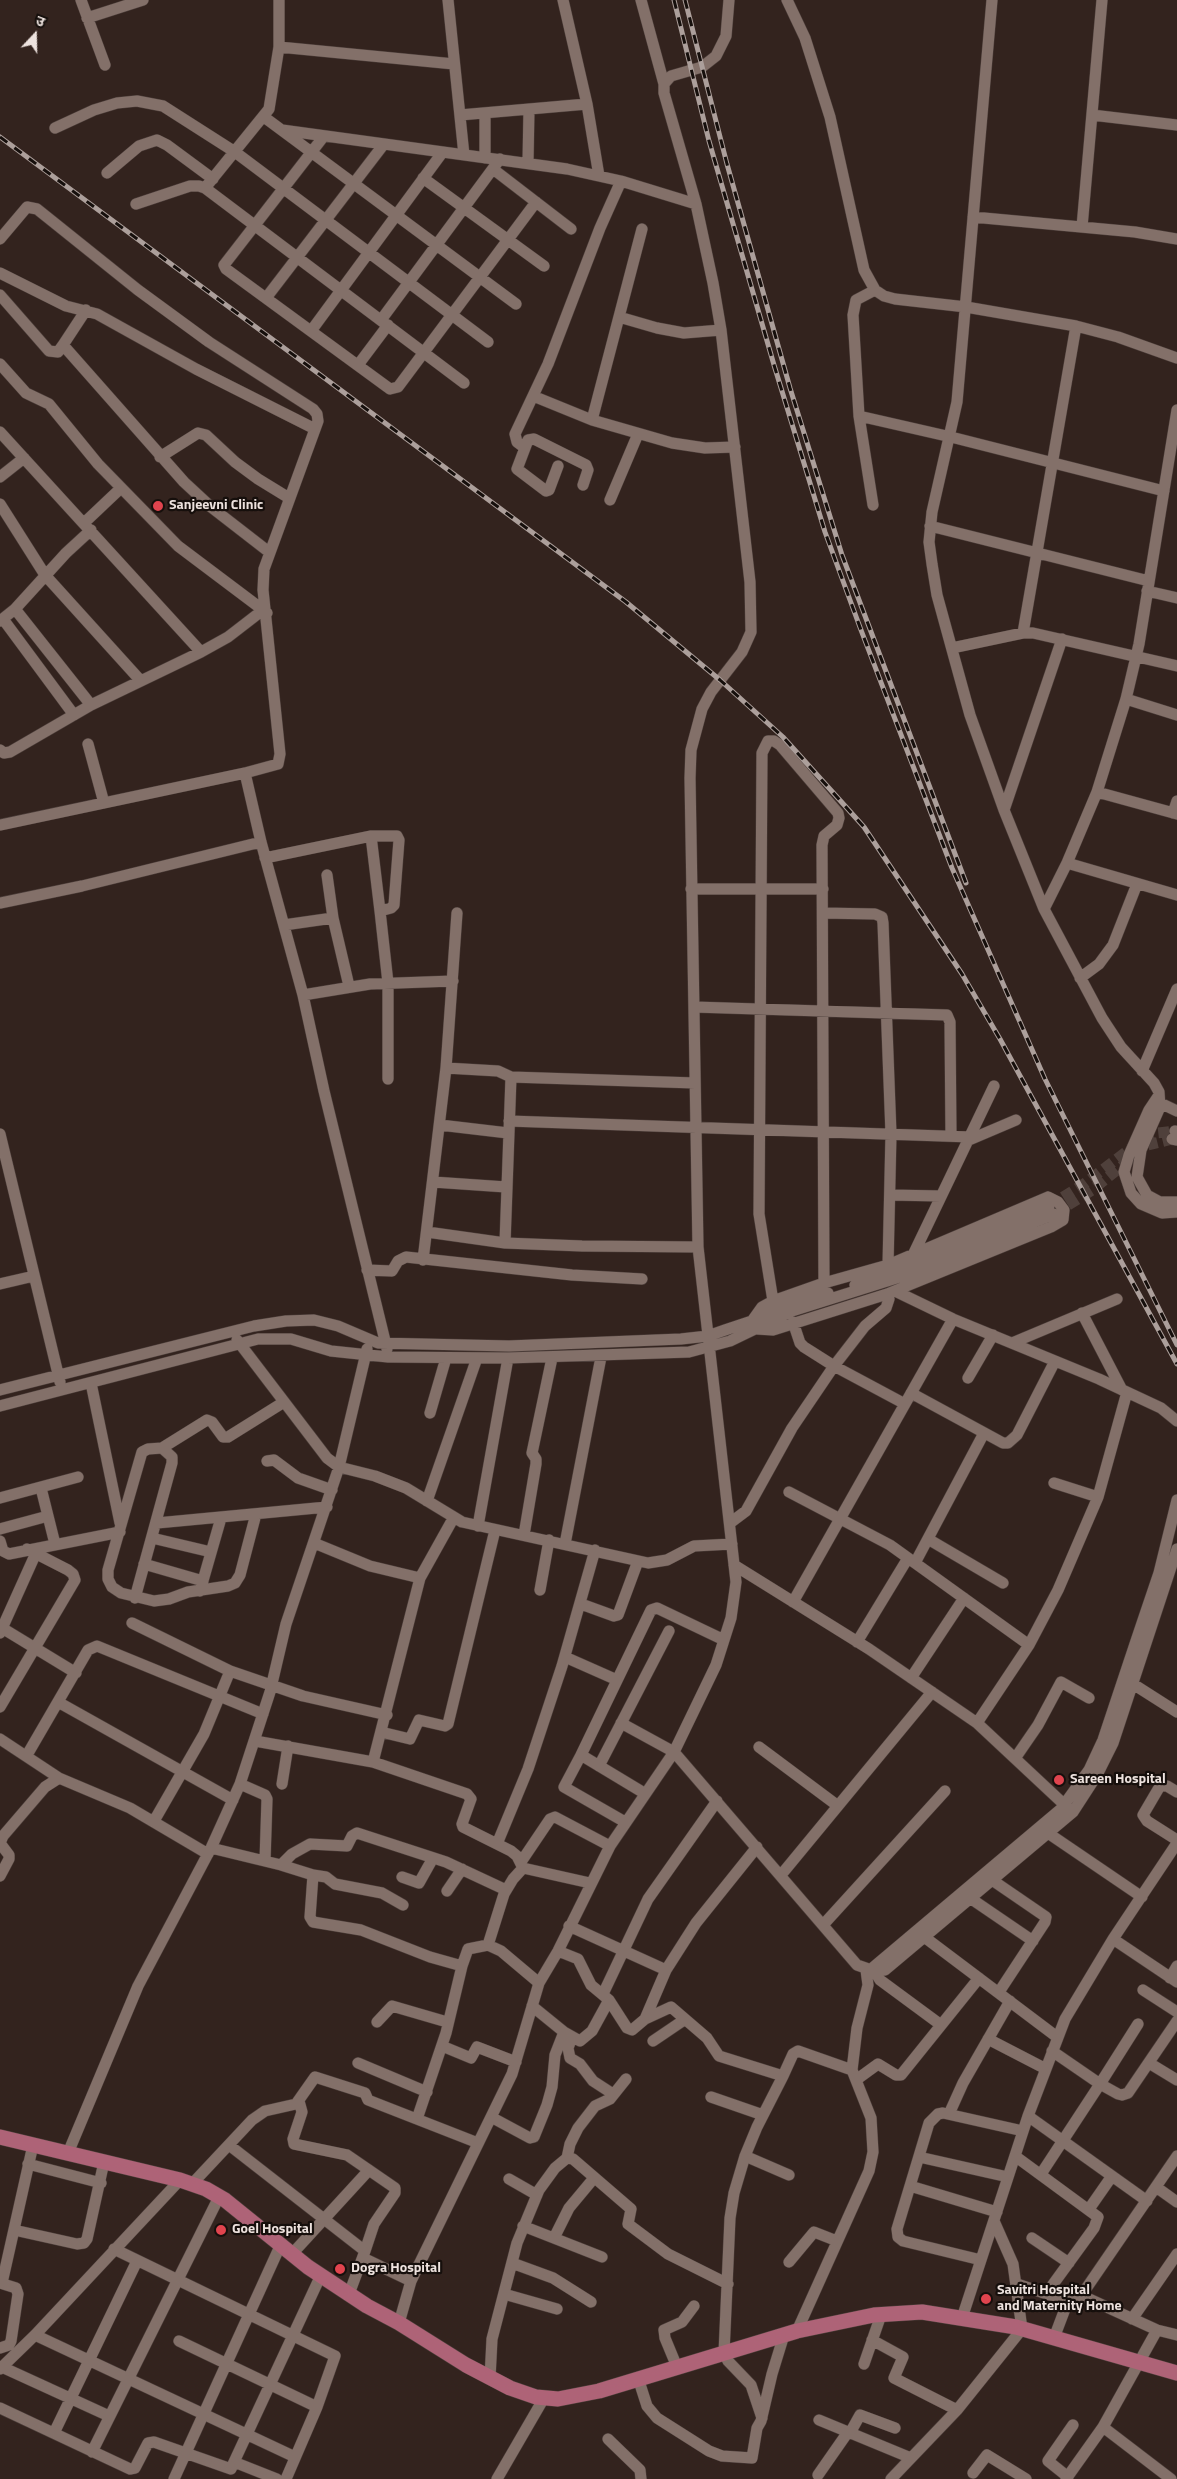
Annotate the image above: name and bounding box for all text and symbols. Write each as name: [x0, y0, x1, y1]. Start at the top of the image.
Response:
text: उ: [33, 9, 48, 32]
north arrow: [10, 10, 60, 60]
place label: Sanjeevni Clinic: [169, 498, 263, 514]
marker: Sanjeevni Clinic: [151, 499, 165, 513]
place label: Sareen Hospital: [1070, 1772, 1166, 1788]
marker: Sareen Hospital: [1052, 1773, 1066, 1787]
place label: Goel Hospital: [232, 2222, 313, 2238]
marker: Goel Hospital: [214, 2223, 228, 2237]
place label: Dogra Hospital: [351, 2261, 441, 2277]
marker: Dogra Hospital: [333, 2262, 347, 2276]
place label: Savitri Hospital and Maternity Home: [997, 2283, 1122, 2316]
marker: Savitri Hospital and Maternity Home: [979, 2292, 993, 2306]

